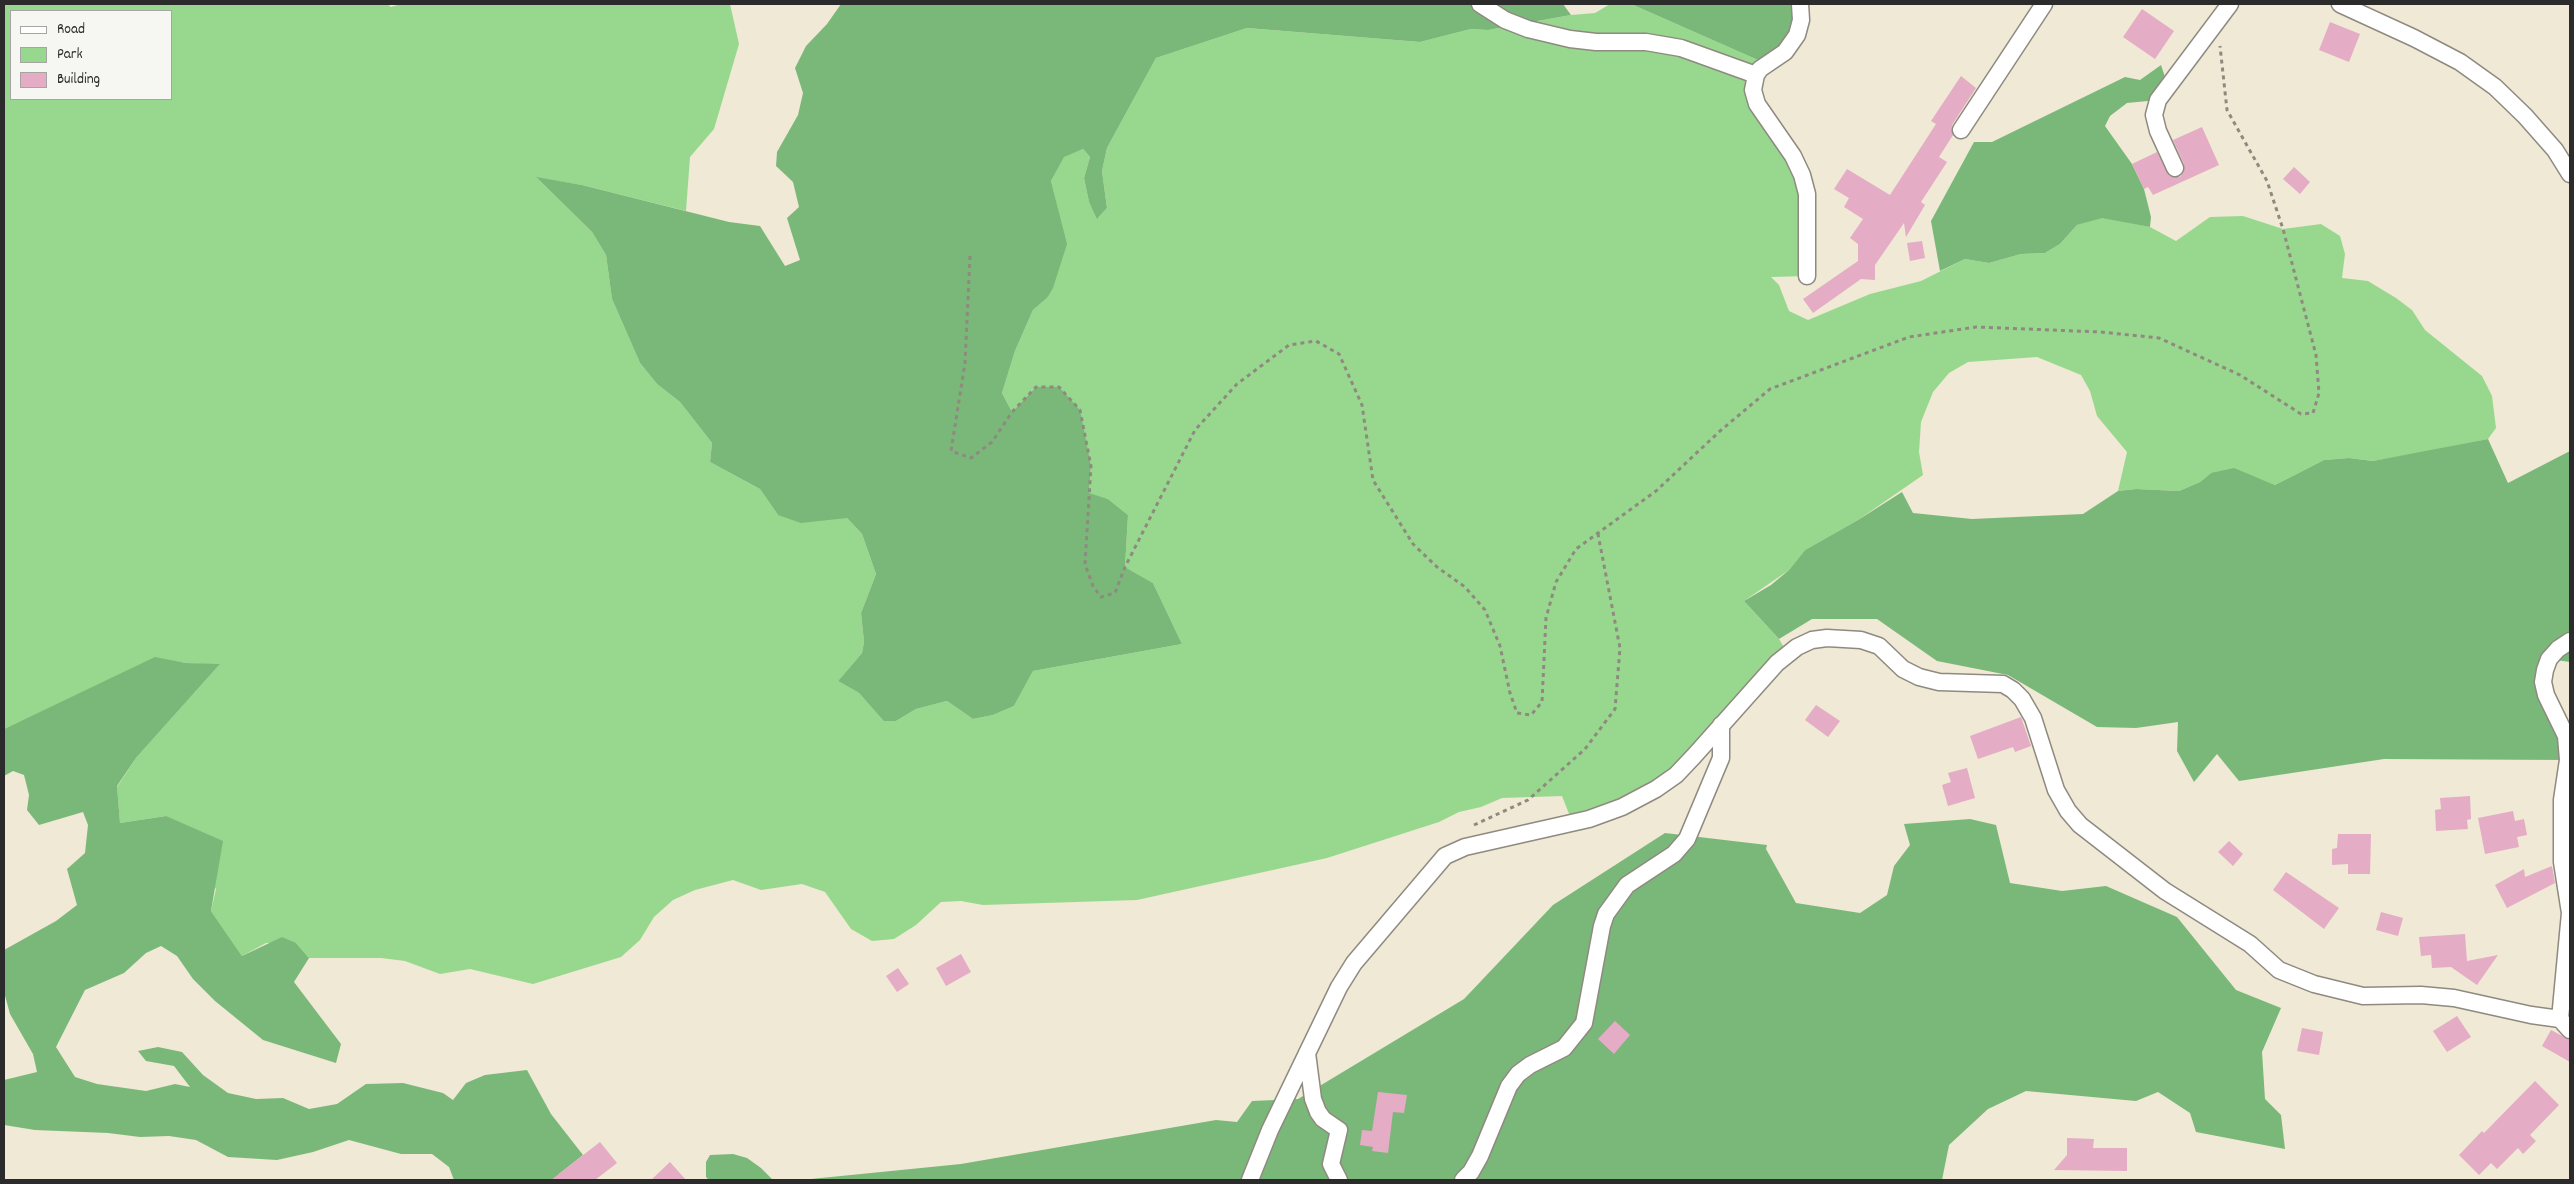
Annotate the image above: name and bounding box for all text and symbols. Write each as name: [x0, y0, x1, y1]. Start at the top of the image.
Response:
legend: [10, 10, 172, 100]
text: Road: [57, 19, 85, 41]
text: Park: [57, 44, 83, 66]
text: Building: [57, 69, 100, 91]

